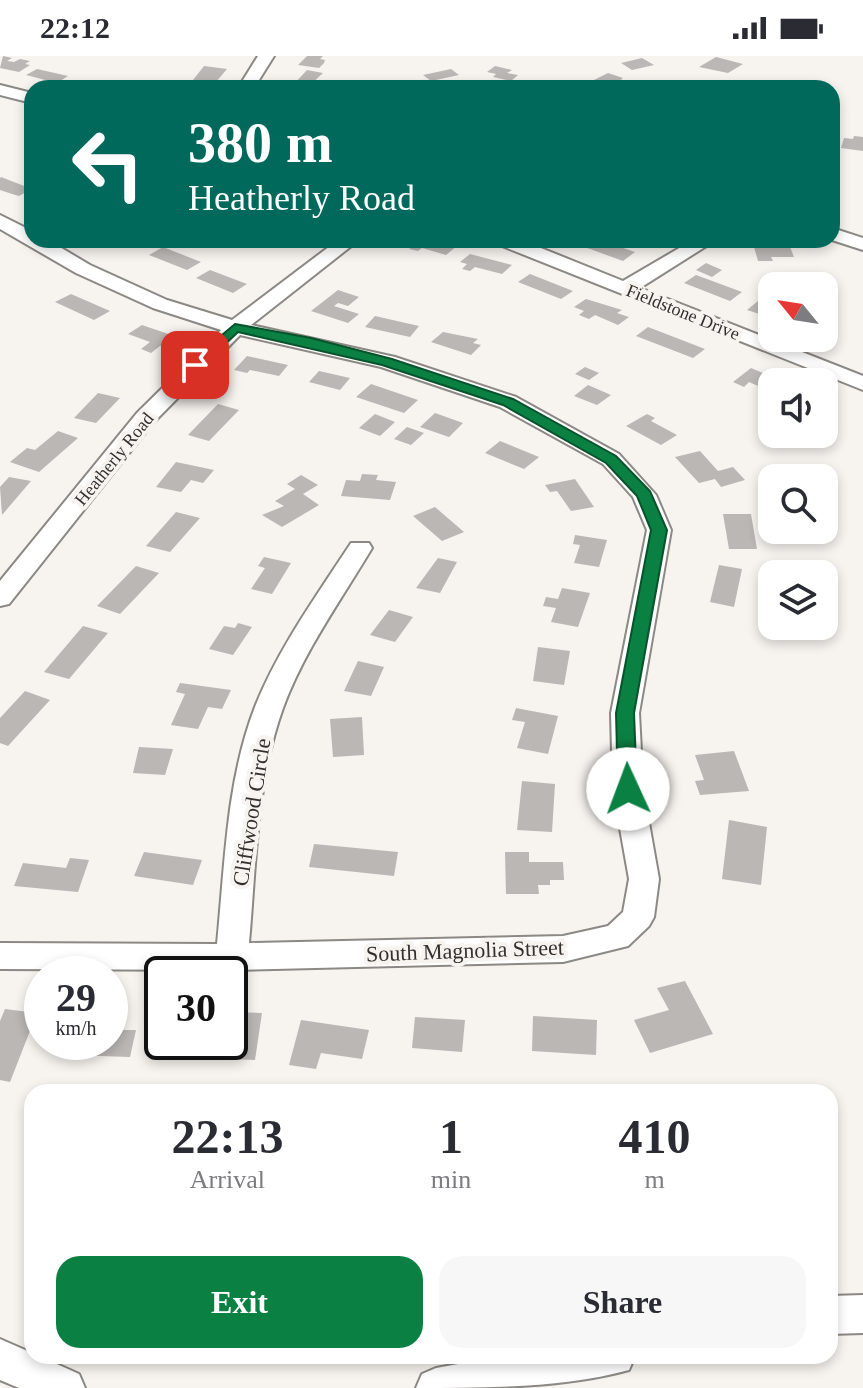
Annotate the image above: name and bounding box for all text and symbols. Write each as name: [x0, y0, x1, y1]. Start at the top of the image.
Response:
text: 22:12: [40, 11, 110, 44]
icon: left: [56, 112, 160, 216]
text: 380 m: [188, 112, 333, 174]
text: Heatherly Road: [188, 178, 415, 218]
north arrow: [758, 272, 838, 352]
map controls: [758, 272, 838, 640]
street label: Fieldstone Drive: [623, 280, 743, 344]
pin: [161, 331, 229, 399]
icon: arrive: [173, 343, 217, 387]
button: sound: [758, 368, 838, 448]
street label: Heatherly Road: [71, 409, 157, 509]
button: search: [758, 464, 838, 544]
button: layers: [758, 560, 838, 640]
street label: Cliffwood Circle: [227, 736, 276, 888]
position arrow: [586, 747, 670, 831]
street label: South Magnolia Street: [366, 935, 564, 966]
speed limit sign: 30: [144, 956, 248, 1060]
text: 29: [56, 975, 96, 1020]
text: km/h: [55, 1017, 97, 1039]
text: 22:13: [171, 1110, 283, 1163]
text: 1: [439, 1110, 463, 1163]
text: 410: [619, 1110, 691, 1163]
text: Arrival: [190, 1165, 265, 1194]
text: min: [431, 1165, 471, 1194]
text: m: [644, 1165, 665, 1194]
button: Exit: [56, 1256, 423, 1348]
button: Share: [439, 1256, 806, 1348]

